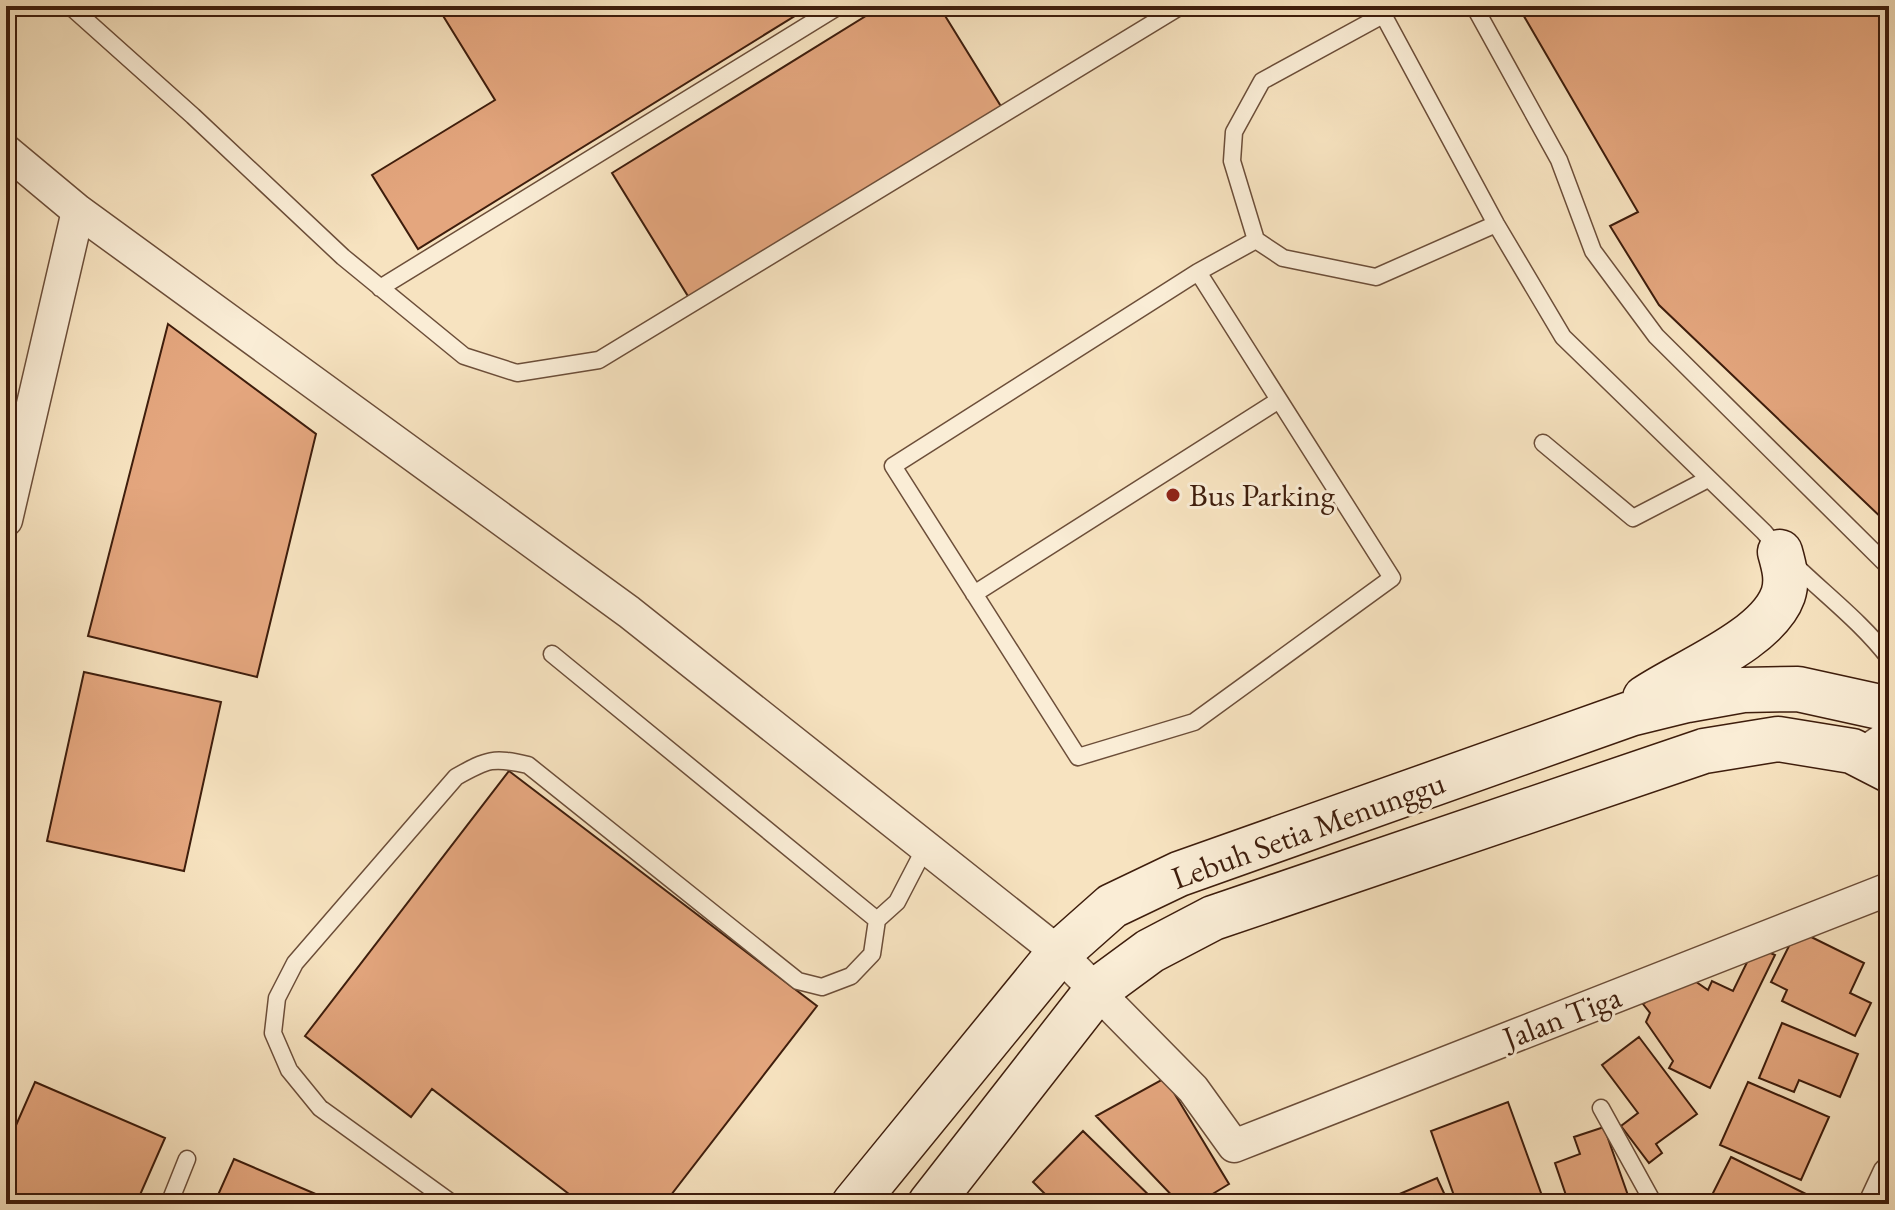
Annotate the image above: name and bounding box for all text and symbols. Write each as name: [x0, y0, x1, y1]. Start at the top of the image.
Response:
place label: Bus Parking: [1189, 474, 1336, 516]
marker: Bus Parking: [1164, 486, 1182, 504]
street label: Lebuh Setia Menunggu: [1166, 761, 1451, 899]
street label: Jalan Tiga: [1494, 975, 1627, 1060]

